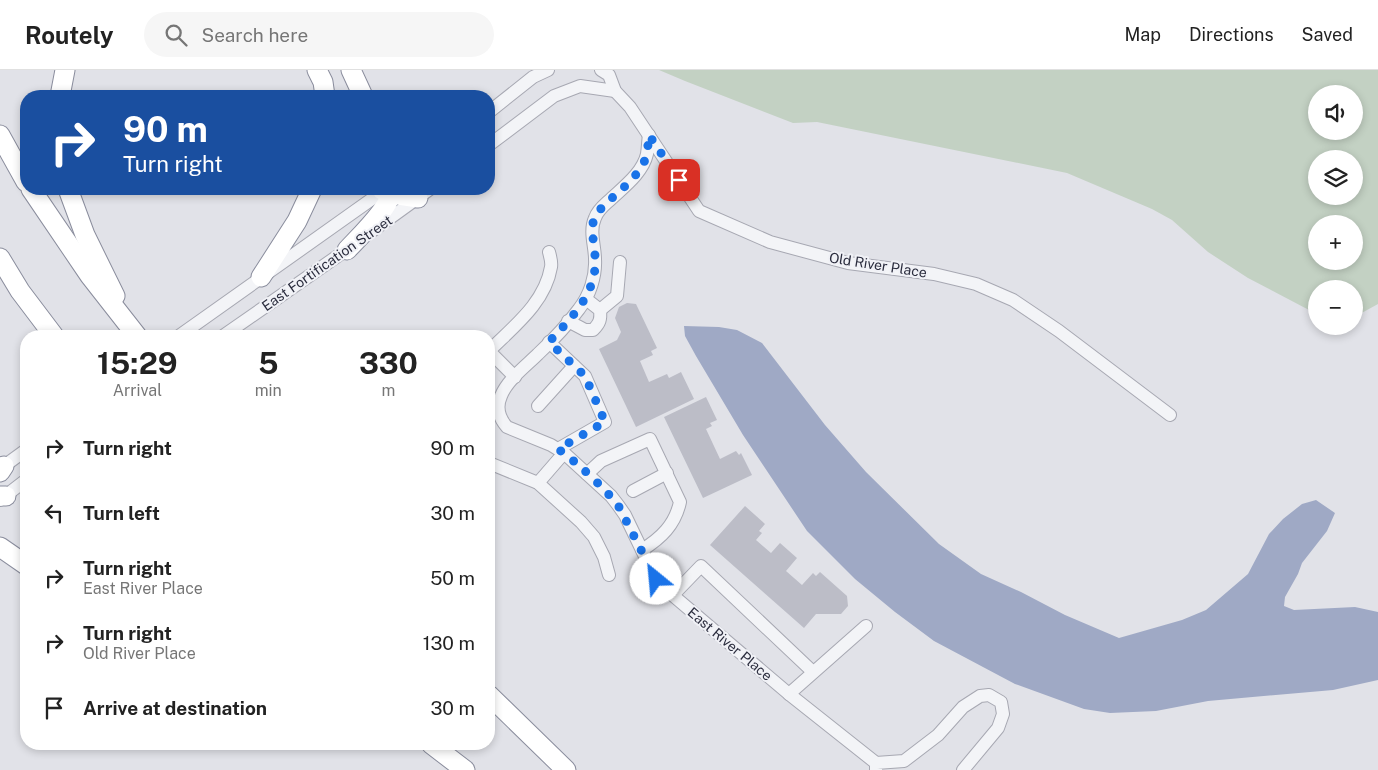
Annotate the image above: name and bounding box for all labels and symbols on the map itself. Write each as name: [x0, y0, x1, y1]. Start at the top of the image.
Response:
pin: [658, 159, 700, 201]
street label: East Fortification Street: [259, 212, 395, 314]
street label: Old River Place: [828, 249, 928, 281]
position arrow: [629, 552, 681, 604]
street label: East River Place: [685, 604, 775, 684]

